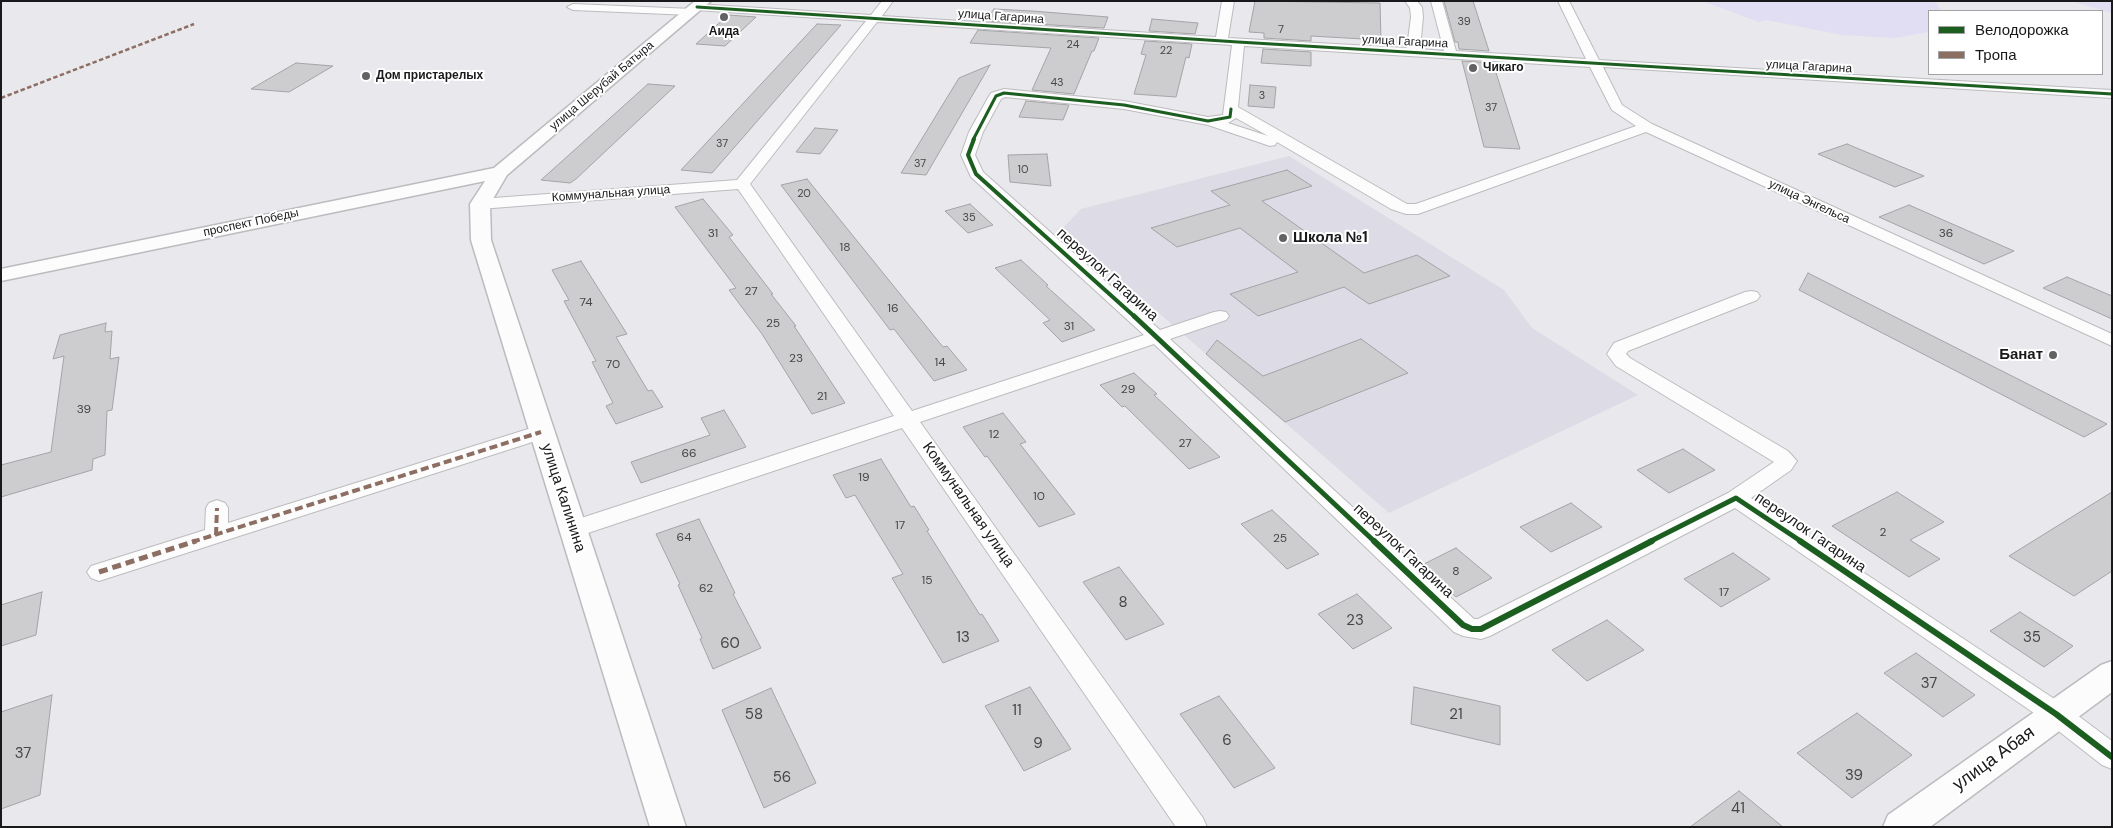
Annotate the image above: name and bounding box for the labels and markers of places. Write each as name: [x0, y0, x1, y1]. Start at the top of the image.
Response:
marker: Аида: [718, 11, 730, 23]
place label: Аида: [709, 25, 739, 39]
place label: Чикаго: [1483, 61, 1524, 75]
marker: Чикаго: [1467, 62, 1479, 74]
place label: Дом пристарелых: [376, 69, 483, 83]
marker: Дом пристарелых: [360, 70, 372, 82]
place label: Школа №1: [1293, 229, 1368, 247]
marker: Школа №1: [1277, 232, 1289, 244]
place label: Банат: [1999, 346, 2043, 364]
marker: Банат: [2047, 349, 2059, 361]

